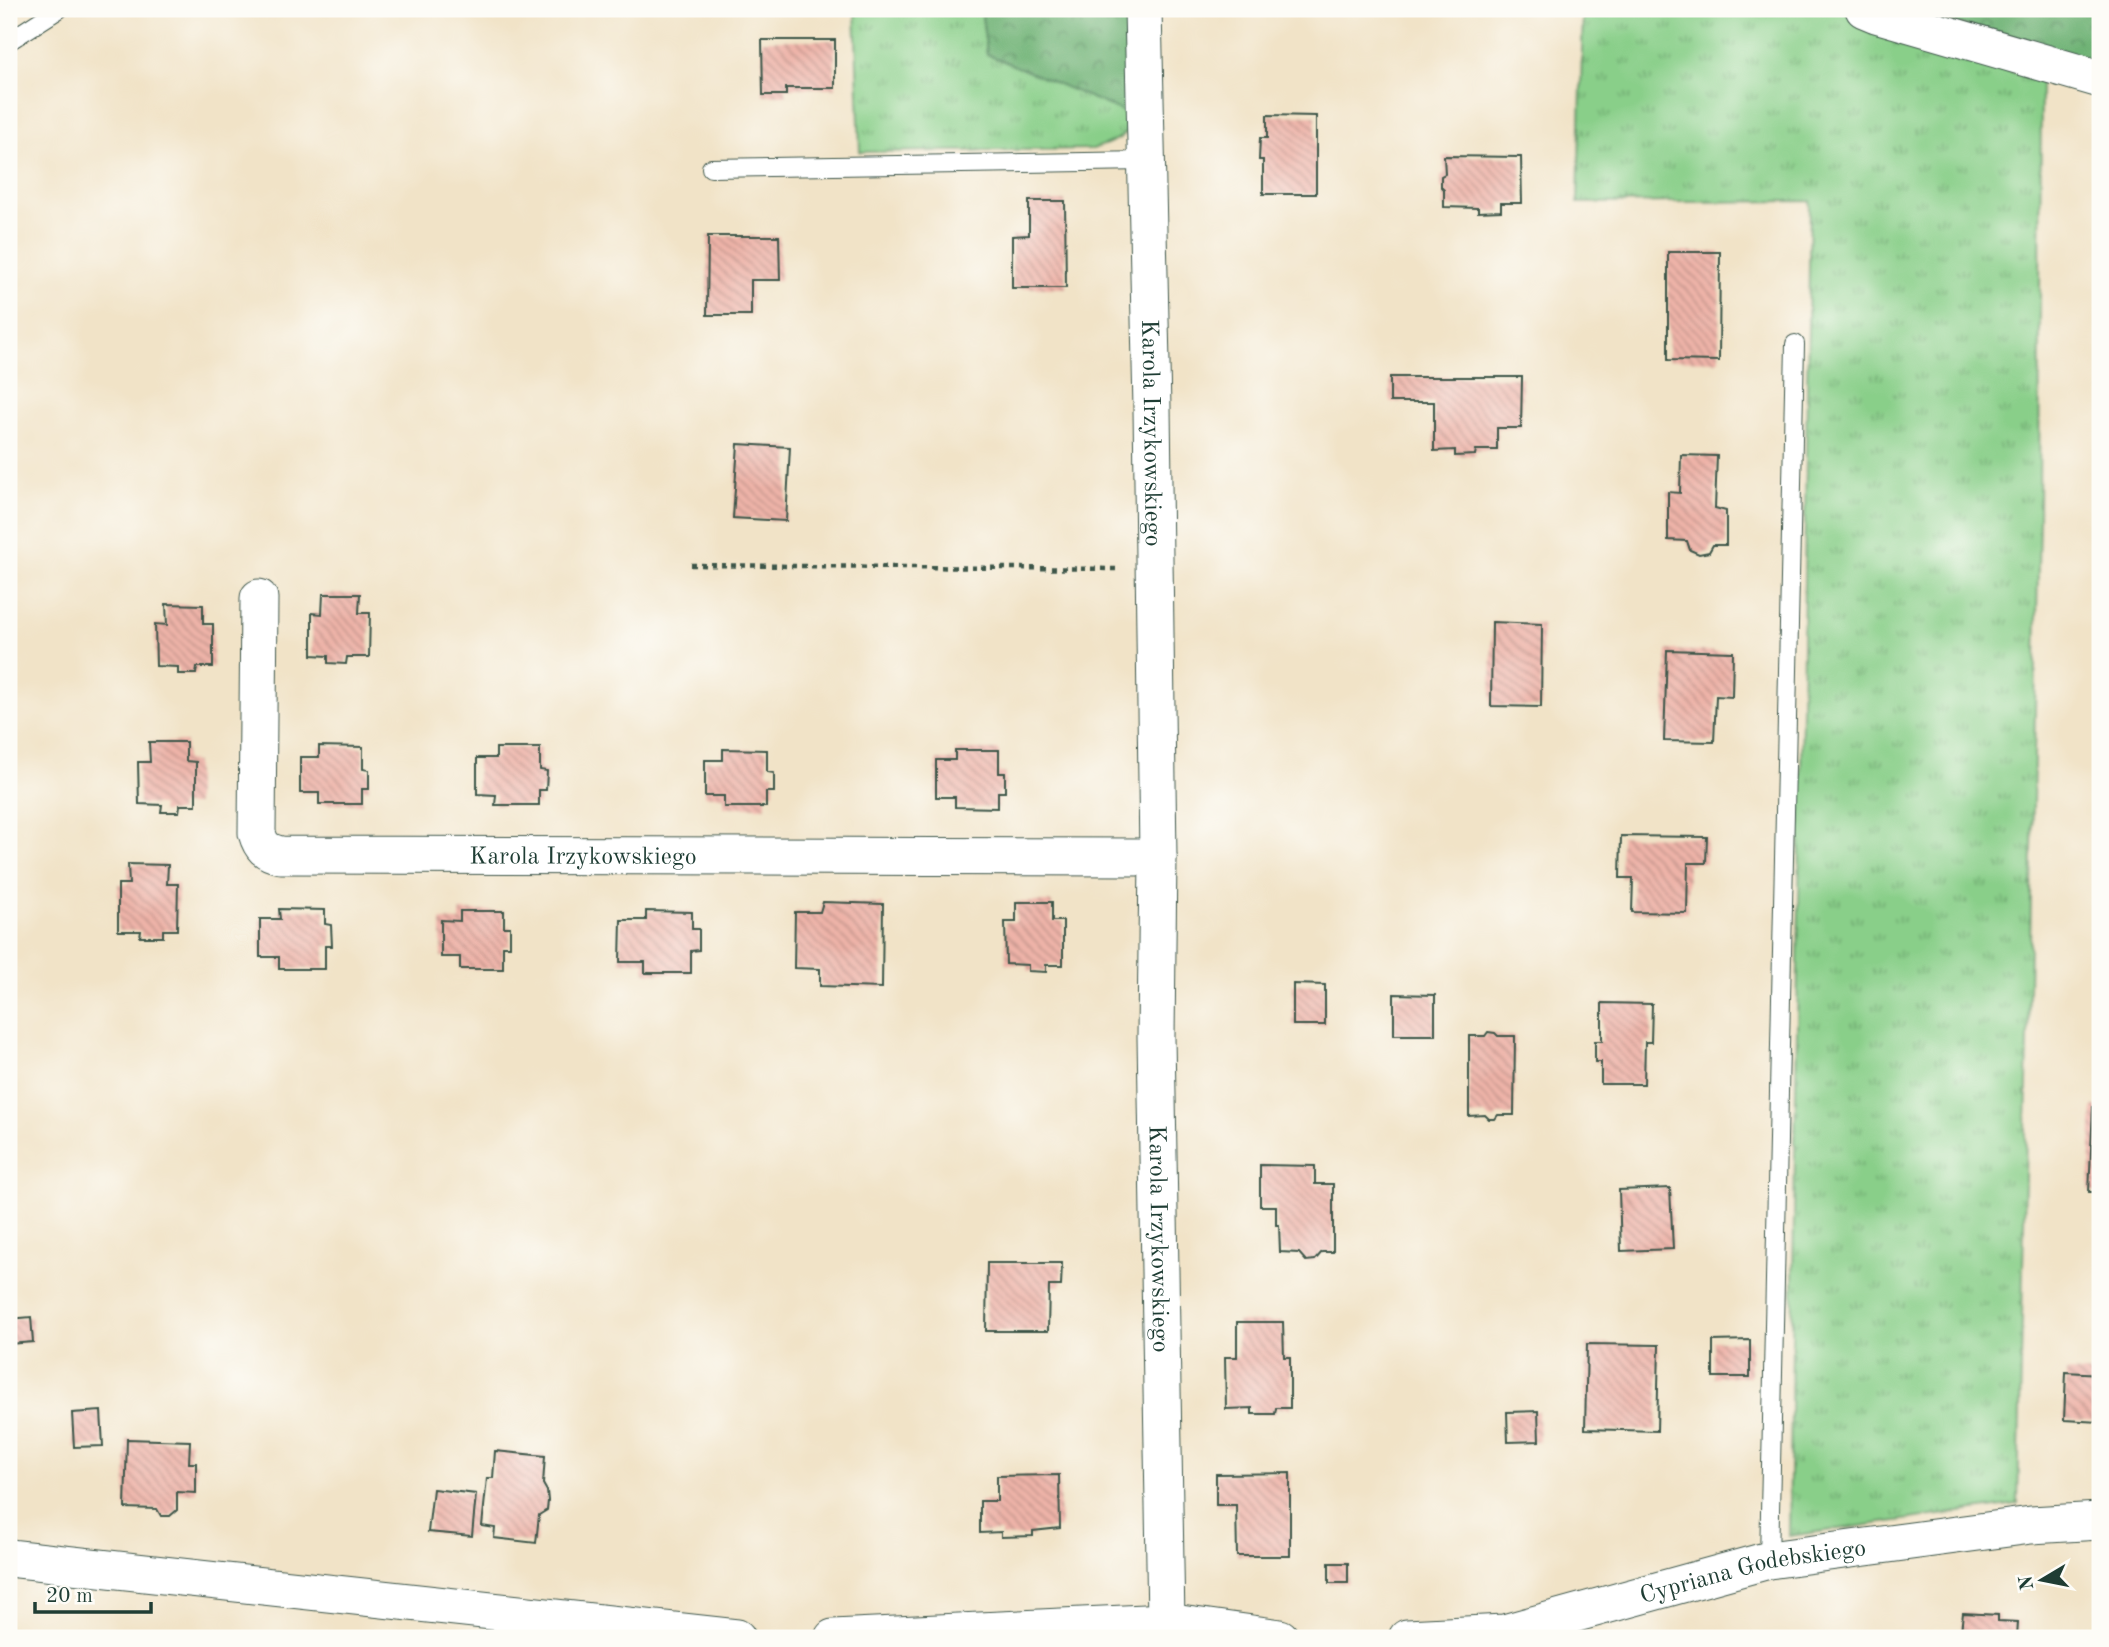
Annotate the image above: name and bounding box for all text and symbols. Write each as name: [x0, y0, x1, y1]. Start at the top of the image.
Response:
street label: Karola Irzykowskiego: [1136, 319, 1164, 547]
street label: Karola Irzykowskiego: [469, 845, 697, 870]
street label: Karola Irzykowskiego: [1144, 1125, 1171, 1353]
street label: Cypriana Godebskiego: [1637, 1537, 1868, 1609]
north arrow: [2008, 1546, 2078, 1616]
scale bar: [35, 1570, 150, 1614]
text: N: [2017, 1573, 2038, 1591]
text: 20 m: [46, 1586, 93, 1607]

